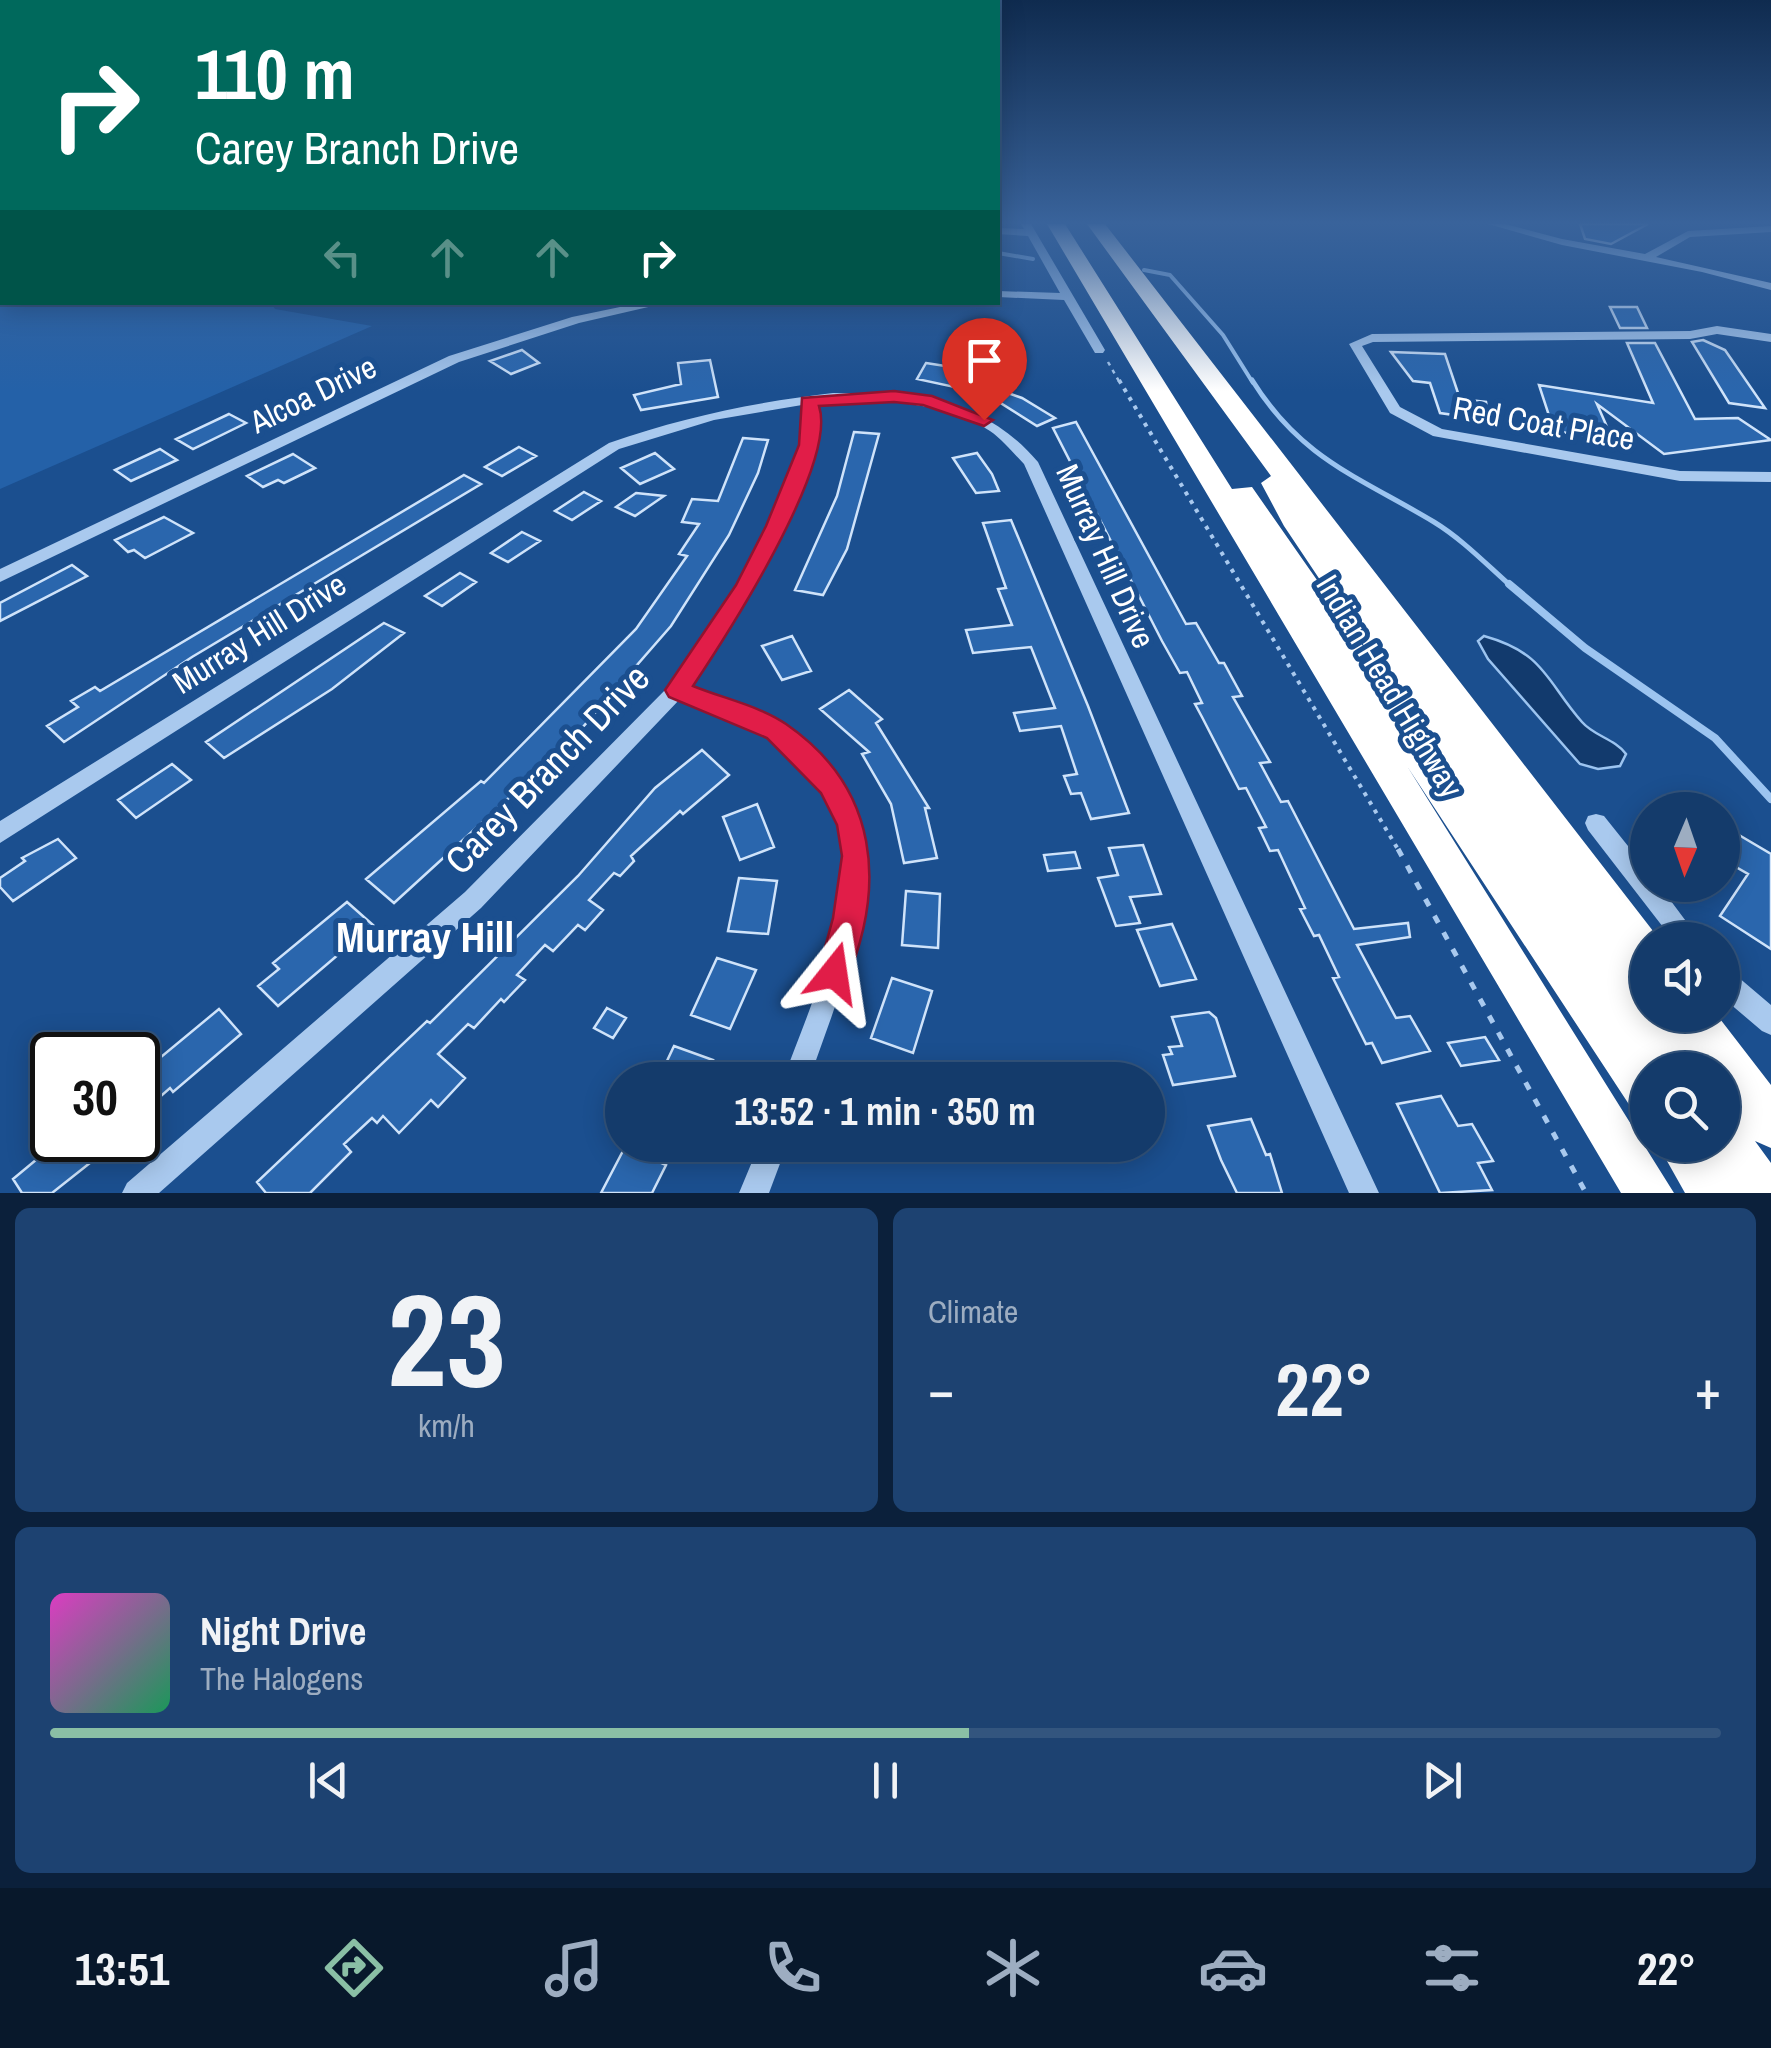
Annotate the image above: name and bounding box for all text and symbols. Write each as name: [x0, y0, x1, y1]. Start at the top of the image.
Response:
text: 110 m: [195, 27, 355, 121]
icon: right: [30, 40, 160, 170]
text: Carey Branch Drive: [195, 117, 519, 178]
icon: left: [315, 230, 370, 285]
icon: ahead: [420, 230, 475, 285]
icon: ahead: [525, 230, 580, 285]
icon: right: [630, 230, 685, 285]
pin: [942, 318, 1027, 421]
icon: arrive: [957, 333, 1012, 388]
street label: Alcoa Drive: [242, 345, 383, 443]
street label: Red Coat Place: [1450, 386, 1638, 460]
street label: Murray Hill Drive: [1046, 457, 1166, 655]
street label: Murray Hill Drive: [164, 563, 354, 703]
street label: Indian Head Highway: [1307, 567, 1473, 805]
street label: Carey Branch Drive: [434, 653, 660, 885]
north arrow: [1630, 792, 1740, 902]
map controls: [1630, 792, 1740, 1162]
district label: Murray Hill: [336, 909, 514, 965]
position arrow: [782, 921, 886, 1025]
button: sound: [1630, 922, 1740, 1032]
speed limit sign: 30: [30, 1032, 160, 1162]
button: search: [1630, 1052, 1740, 1162]
text: 13:52 · 1 min · 350 m: [734, 1086, 1036, 1137]
text: 23: [387, 1251, 506, 1427]
text: Climate: [928, 1290, 1018, 1333]
text: 22°: [1275, 1338, 1374, 1439]
text: −: [928, 1352, 954, 1426]
text: +: [1695, 1352, 1721, 1426]
text: km/h: [418, 1404, 475, 1447]
text: Night Drive: [200, 1606, 366, 1657]
text: The Halogens: [200, 1657, 363, 1700]
icon: previous: [301, 1753, 356, 1808]
icon: pause: [858, 1753, 913, 1808]
icon: next: [1415, 1753, 1470, 1808]
icon: directions: [319, 1933, 389, 2003]
icon: music: [539, 1933, 609, 2003]
icon: phone: [758, 1933, 828, 2003]
icon: climate: [978, 1933, 1048, 2003]
icon: car: [1198, 1933, 1268, 2003]
icon: filters: [1417, 1933, 1487, 2003]
text: 13:51: [75, 1938, 169, 1999]
text: 22°: [1637, 1938, 1696, 1999]

